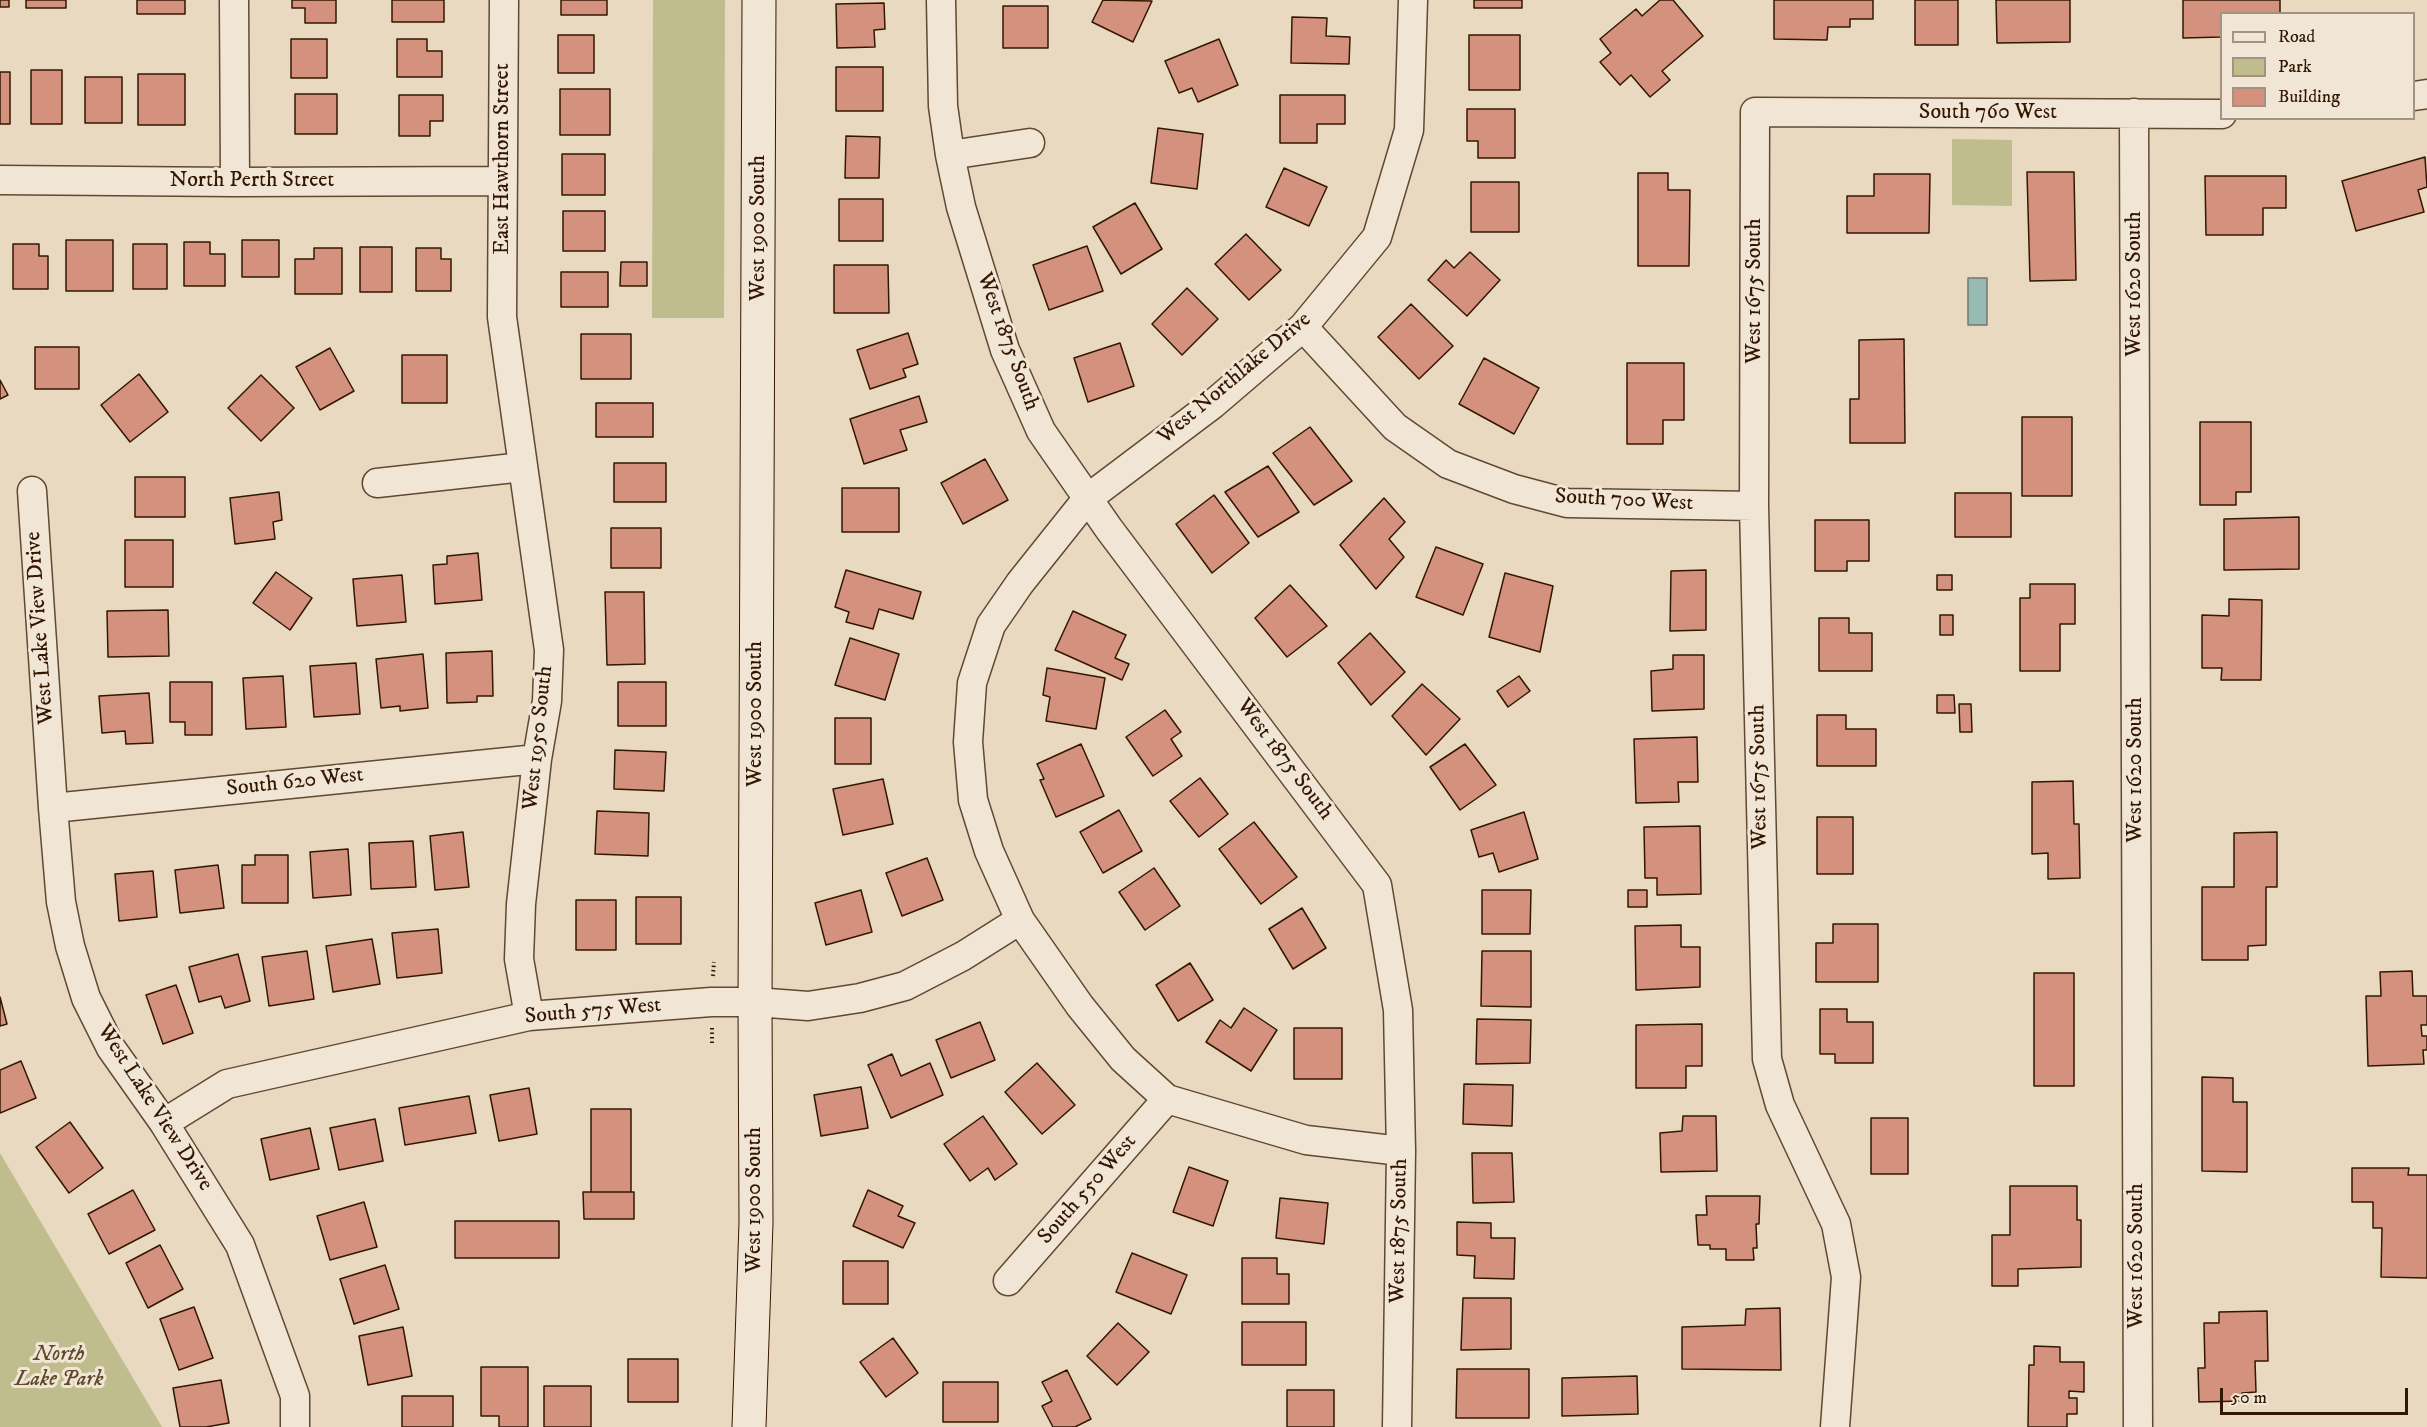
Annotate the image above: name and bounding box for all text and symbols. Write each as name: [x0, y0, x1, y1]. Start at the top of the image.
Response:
legend: [2220, 12, 2415, 120]
text: Road: [2278, 26, 2315, 48]
text: Park: [2278, 56, 2312, 78]
street label: East Hawthorn Street: [490, 63, 516, 255]
text: Building: [2278, 86, 2340, 108]
street label: South 760 West: [1919, 100, 2057, 126]
street label: West 1900 South: [746, 155, 772, 301]
street label: North Perth Street: [170, 168, 334, 194]
street label: West 1620 South: [2122, 211, 2148, 357]
street label: West 1675 South: [1742, 218, 1768, 364]
street label: West 1875 South: [970, 269, 1044, 415]
street label: West Northlake Drive: [1153, 307, 1317, 451]
street label: South 700 West: [1554, 484, 1694, 518]
street label: West Lake View Drive: [21, 531, 61, 725]
street label: West 1900 South: [743, 641, 769, 787]
street label: West 1950 South: [518, 664, 560, 812]
street label: West 1875 South: [1230, 694, 1338, 826]
street label: West 1620 South: [2123, 697, 2149, 843]
street label: West 1675 South: [1746, 704, 1774, 850]
street label: South 620 West: [225, 763, 365, 803]
street label: South 575 West: [524, 993, 662, 1031]
street label: West Lake View Drive: [90, 1020, 218, 1196]
street label: West 1900 South: [742, 1127, 768, 1273]
street label: South 550 West: [1033, 1130, 1143, 1250]
street label: West 1875 South: [1386, 1158, 1414, 1304]
street label: West 1620 South: [2124, 1183, 2150, 1329]
park label: North Lake Park: [15, 1342, 103, 1394]
scale bar: [2223, 1376, 2410, 1414]
text: 50 m: [2231, 1387, 2267, 1409]

